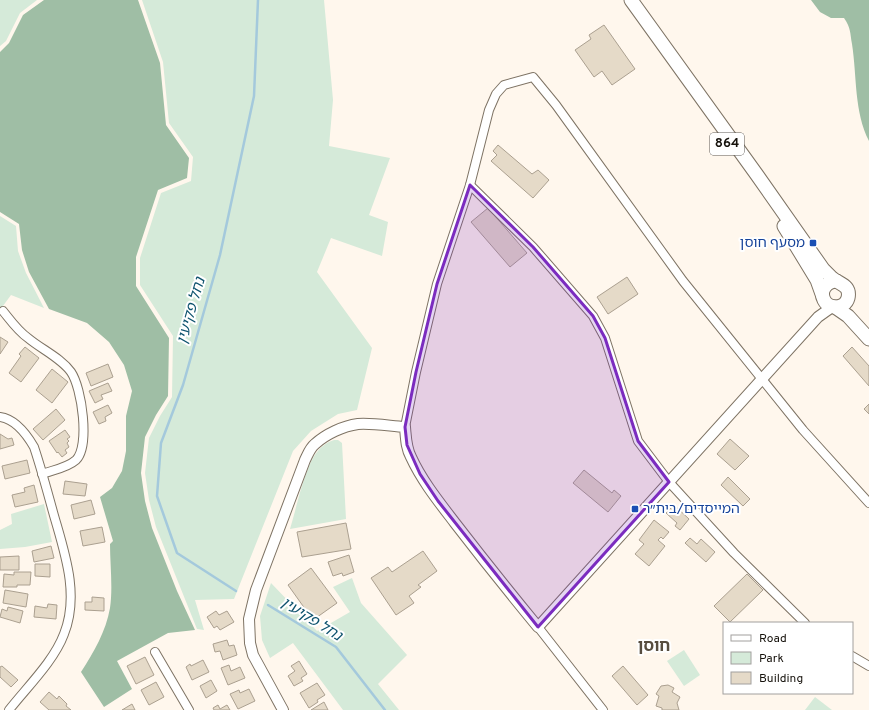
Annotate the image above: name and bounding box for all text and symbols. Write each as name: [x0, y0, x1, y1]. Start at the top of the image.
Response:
road number: 864: [710, 133, 744, 155]
place label: מסעף חוסן: [740, 235, 805, 252]
marker: מסעף חוסן: [808, 238, 818, 248]
water label: נחל פקיעין: [174, 274, 211, 346]
place label: המייסדים/בית״ר: [643, 501, 740, 518]
marker: המייסדים/בית״ר: [630, 504, 640, 514]
water label: נחל פקיעין: [277, 594, 346, 647]
legend: [723, 622, 853, 694]
text: Road: [759, 631, 787, 647]
district label: חוסן: [638, 637, 670, 657]
text: Park: [759, 651, 784, 667]
text: Building: [759, 671, 803, 687]

